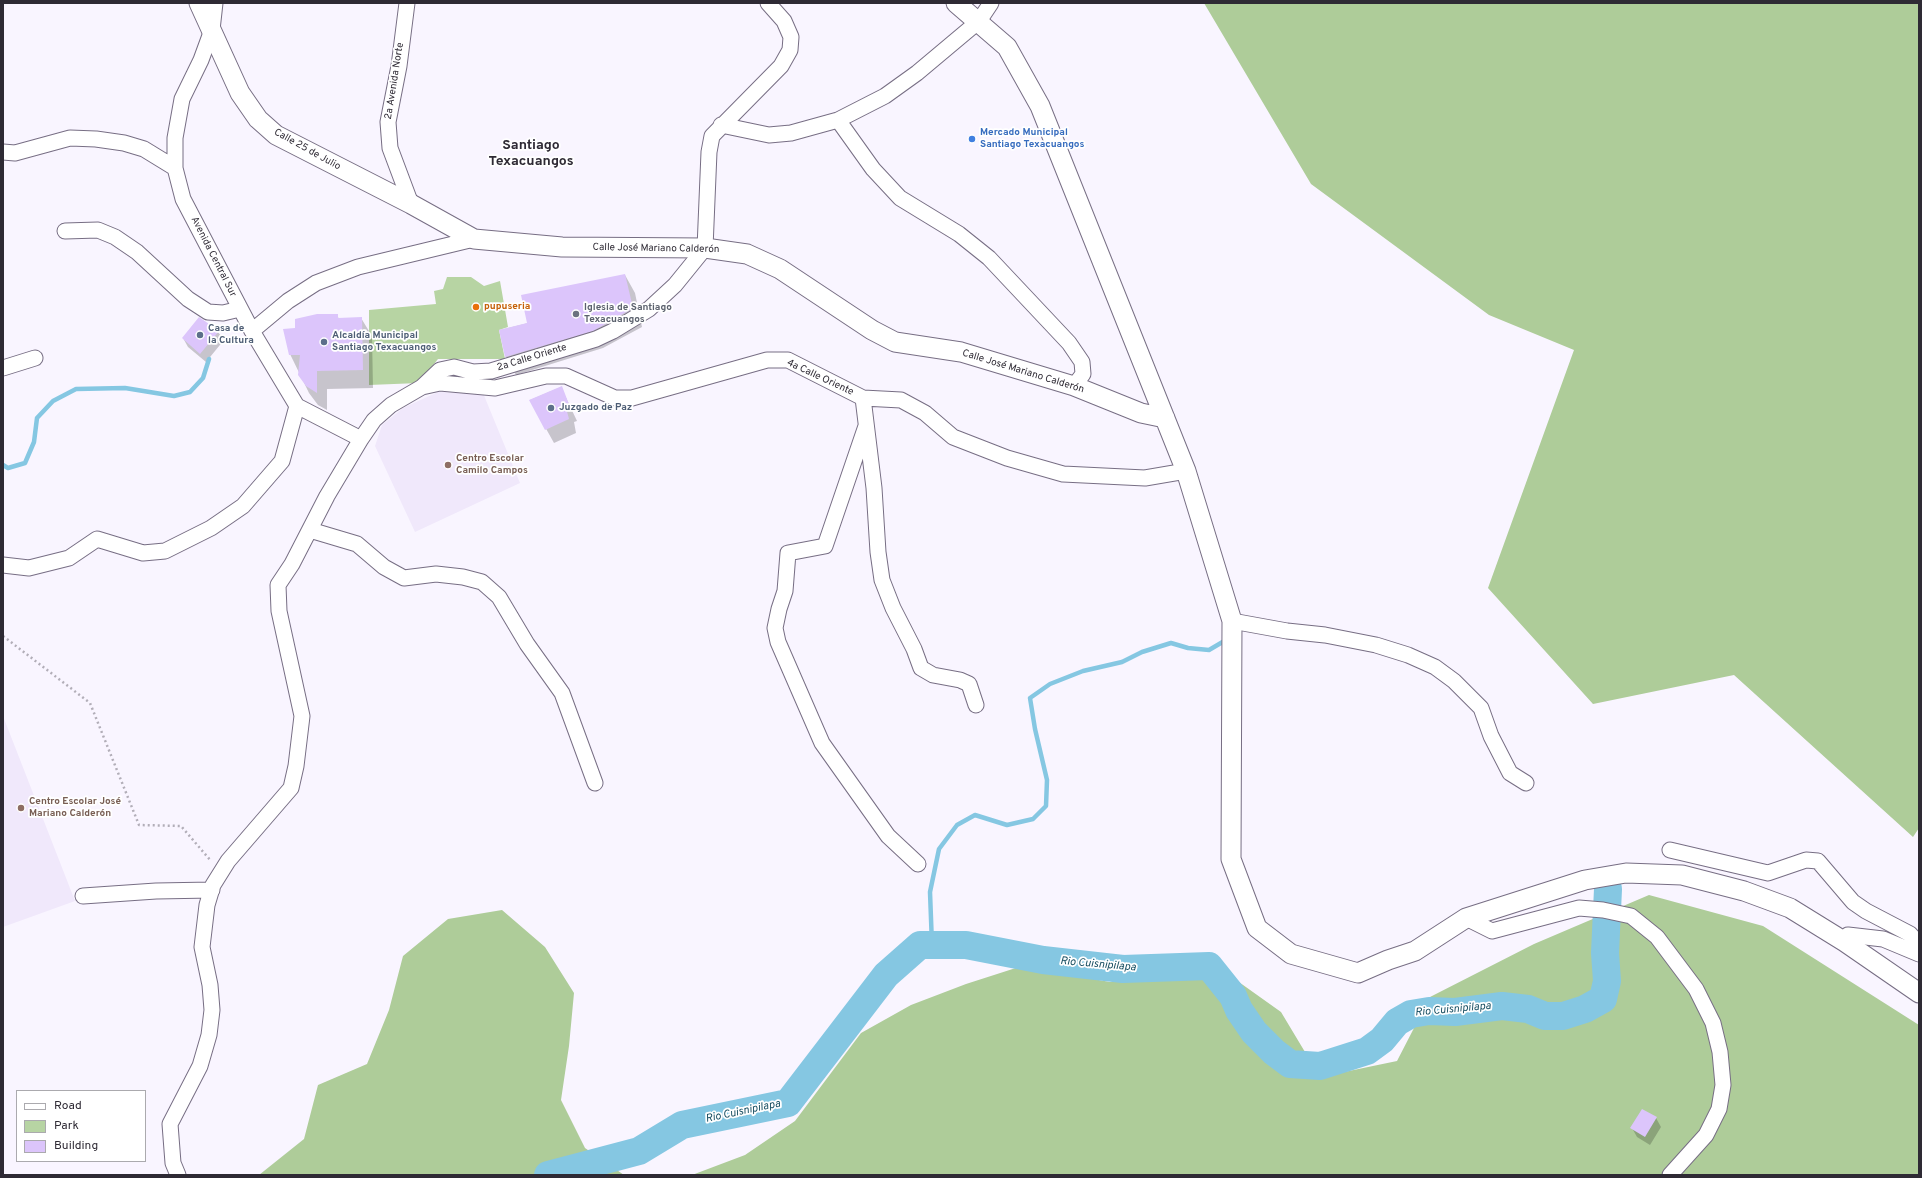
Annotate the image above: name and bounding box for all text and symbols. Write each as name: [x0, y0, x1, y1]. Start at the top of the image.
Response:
street label: 2a Avenida Norte: [383, 42, 407, 120]
street label: Calle 25 de Julio: [271, 127, 343, 173]
place label: Mercado Municipal Santiago Texacuangos: [980, 127, 1084, 150]
marker: Mercado Municipal Santiago Texacuangos: [967, 134, 977, 144]
district label: Santiago Texacuangos: [488, 138, 574, 170]
street label: Avenida Central Sur: [188, 215, 238, 299]
street label: Calle José Mariano Calderón: [592, 242, 720, 256]
place label: pupuseria: [484, 301, 530, 313]
marker: pupuseria: [471, 302, 481, 312]
place label: Iglesia de Santiago Texacuangos: [584, 302, 672, 326]
marker: Iglesia de Santiago Texacuangos: [571, 309, 581, 319]
place label: Casa de la Cultura: [208, 323, 254, 346]
marker: Casa de la Cultura: [195, 330, 205, 340]
place label: Alcaldía Municipal Santiago Texacuangos: [332, 330, 436, 354]
marker: Alcaldía Municipal Santiago Texacuangos: [319, 337, 329, 347]
street label: 2a Calle Oriente: [496, 342, 568, 374]
street label: Calle José Mariano Calderón: [961, 348, 1085, 396]
street label: 4a Calle Oriente: [785, 357, 855, 399]
place label: Juzgado de Paz: [559, 402, 632, 414]
marker: Juzgado de Paz: [546, 403, 556, 413]
place label: Centro Escolar Camilo Campos: [456, 453, 528, 476]
marker: Centro Escolar Camilo Campos: [443, 460, 453, 470]
place label: Centro Escolar José Mariano Calderón: [29, 796, 121, 820]
marker: Centro Escolar José Mariano Calderón: [16, 803, 26, 813]
water label: Rio Cuisnipilapa: [1059, 955, 1137, 975]
water label: Rio Cuisnipilapa: [1414, 1000, 1492, 1020]
legend: [16, 1090, 146, 1162]
text: Road: [54, 1098, 82, 1114]
water label: Rio Cuisnipilapa: [704, 1098, 782, 1126]
text: Park: [54, 1118, 79, 1134]
text: Building: [54, 1138, 98, 1154]

